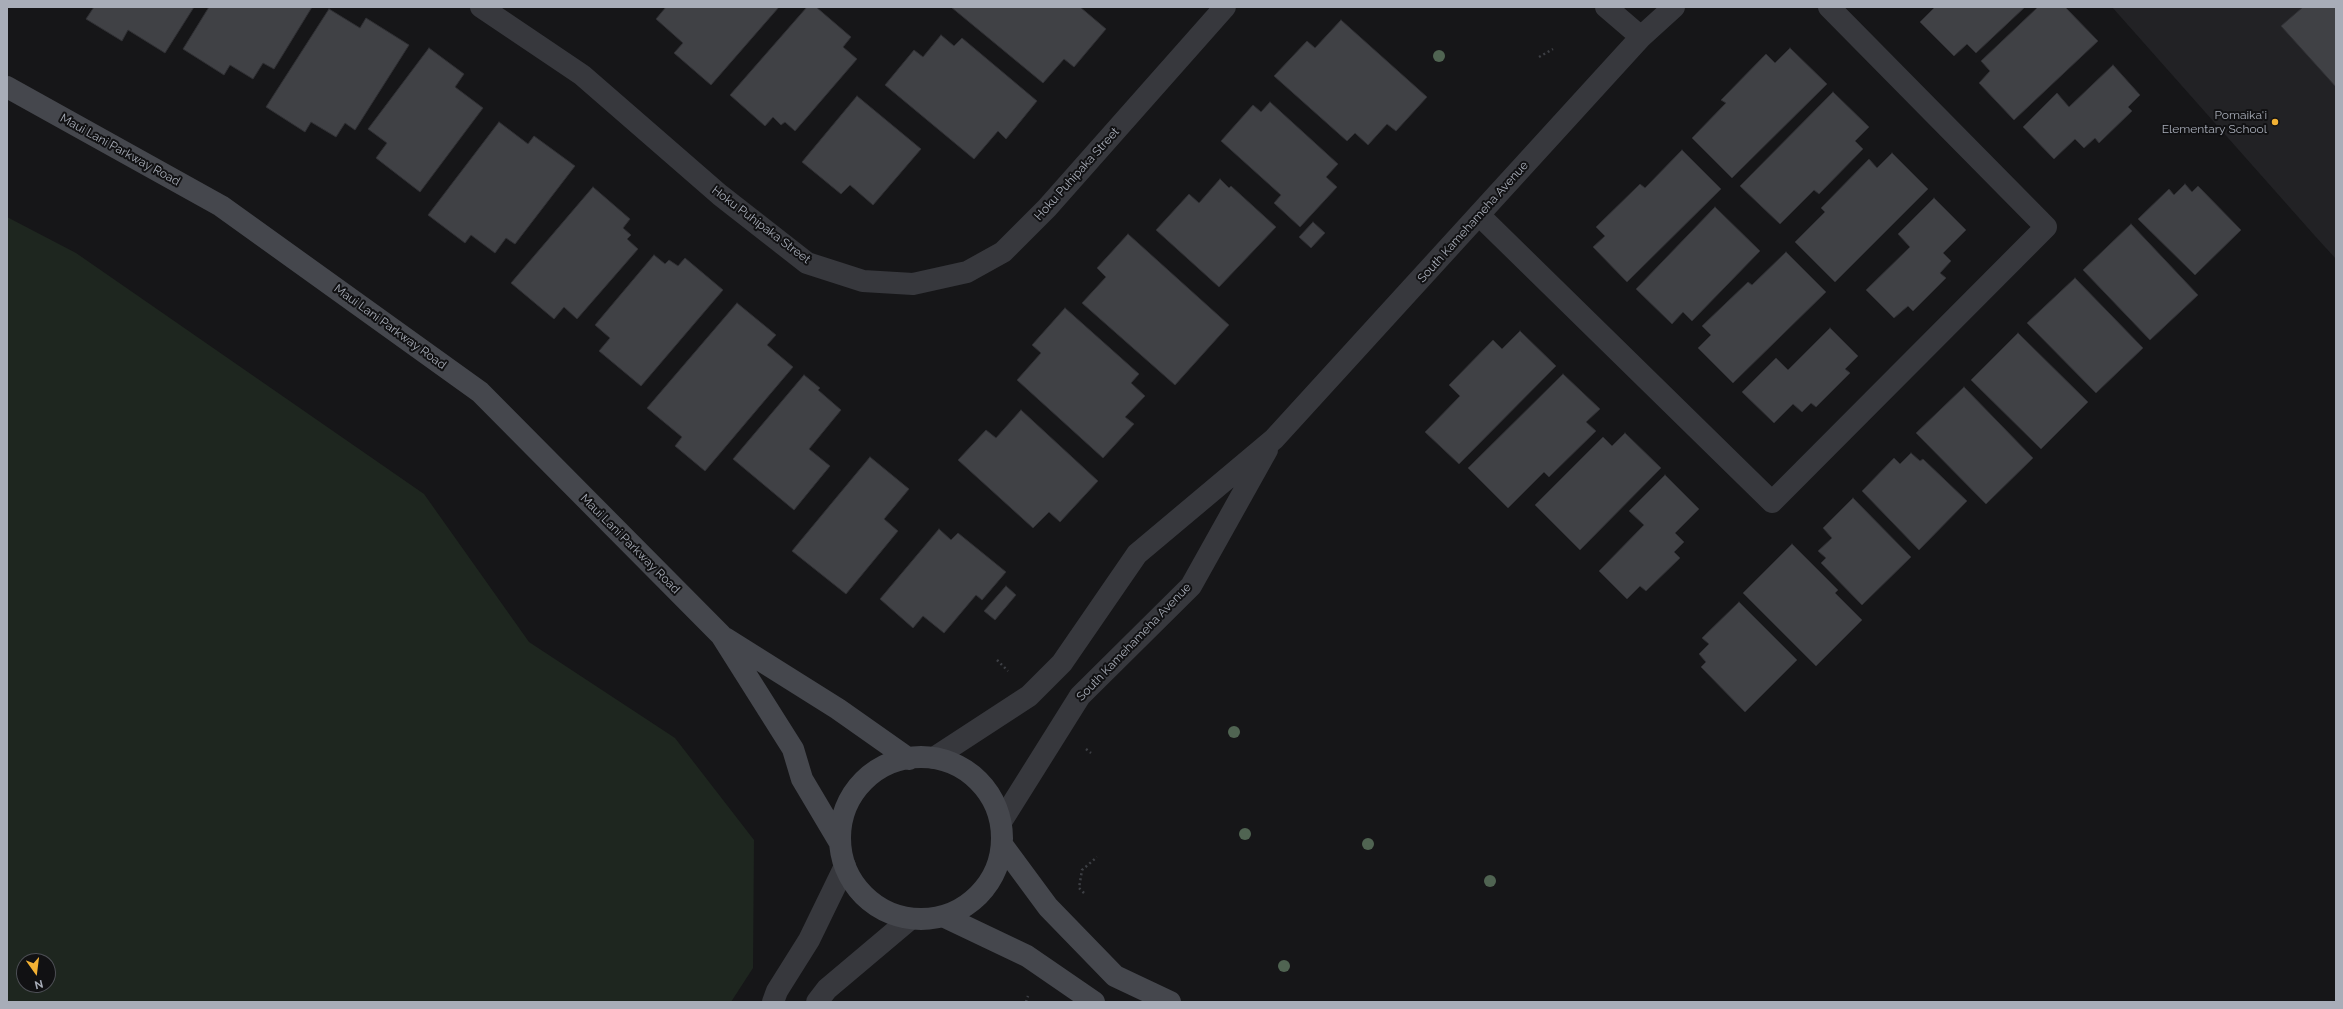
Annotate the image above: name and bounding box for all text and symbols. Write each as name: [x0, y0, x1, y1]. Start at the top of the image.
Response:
place label: Pomaika'i Elementary School: [2162, 108, 2267, 136]
street label: Maui Lani Parkway Road: [58, 111, 182, 189]
marker: Pomaika'i Elementary School: [2270, 117, 2280, 127]
street label: Hoku Puhipaka Street: [1032, 125, 1122, 223]
street label: South Kamehameha Avenue: [1415, 158, 1531, 286]
street label: Hoku Puhipaka Street: [709, 183, 813, 267]
street label: Maui Lani Parkway Road: [331, 282, 449, 372]
street label: Maui Lani Parkway Road: [577, 491, 683, 597]
street label: South Kamehameha Avenue: [1074, 580, 1194, 704]
north arrow: [16, 953, 56, 993]
text: N: [33, 977, 44, 991]

